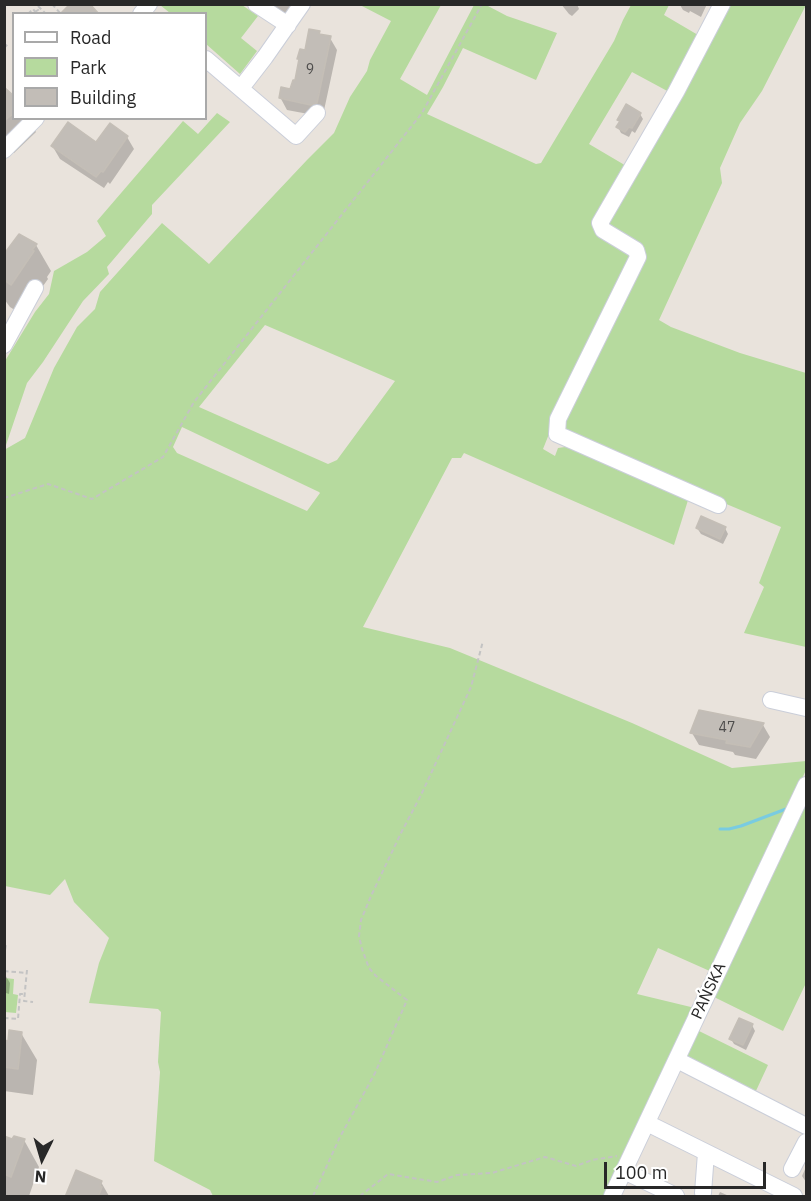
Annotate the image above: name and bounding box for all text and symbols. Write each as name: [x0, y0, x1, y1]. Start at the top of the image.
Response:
legend: [12, 12, 207, 120]
text: Road: [70, 26, 111, 49]
text: Park: [70, 56, 106, 79]
house number: 9: [306, 62, 314, 78]
text: Building: [70, 86, 136, 109]
house number: 47: [719, 720, 735, 736]
street label: PAŃSKA: [688, 960, 730, 1022]
north arrow: [12, 1129, 72, 1189]
scale bar: [607, 1150, 769, 1188]
text: 100 m: [615, 1161, 667, 1184]
text: N: [34, 1166, 47, 1187]

